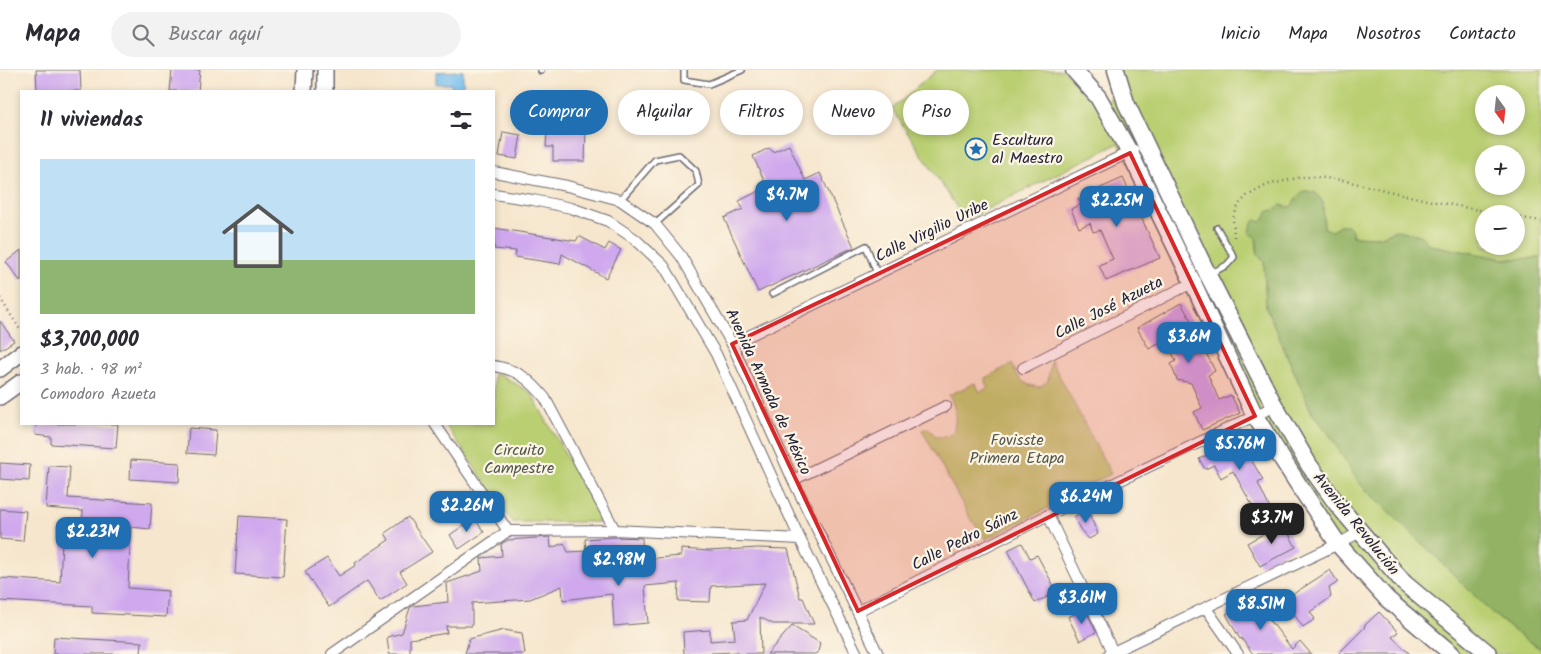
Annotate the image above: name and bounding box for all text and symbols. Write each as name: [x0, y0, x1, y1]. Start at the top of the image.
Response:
search box: [111, 12, 461, 57]
text: Mapa: [25, 15, 81, 54]
text: Buscar aquí: [169, 20, 261, 50]
text: Inicio: [1220, 20, 1260, 49]
text: Mapa: [1288, 20, 1328, 49]
text: Nosotros: [1356, 20, 1421, 49]
text: Contacto: [1449, 20, 1516, 49]
icon: search: [129, 21, 157, 49]
north arrow: [1475, 85, 1525, 135]
map controls: [1475, 85, 1525, 255]
chip: Comprar: [510, 90, 608, 135]
chip: Alquilar: [618, 90, 710, 135]
chip: Filtros: [720, 90, 803, 135]
chip: Nuevo: [813, 90, 893, 135]
chip: Piso: [903, 90, 969, 135]
text: 11 viviendas: [40, 104, 143, 137]
icon: filters: [447, 106, 475, 134]
place label: Escultura al Maestro: [992, 128, 1063, 171]
place icon: Escultura al Maestro: [964, 137, 988, 161]
button: +: [1475, 145, 1525, 195]
pin: $4.7M: [752, 180, 822, 222]
text: $4.7M: [766, 183, 808, 208]
pin: $2.25M: [1076, 186, 1158, 228]
text: $2.25M: [1091, 189, 1143, 214]
icon: home: [213, 191, 303, 281]
street label: Calle Virgilio Uribe: [871, 193, 993, 269]
button: −: [1475, 205, 1525, 255]
street label: Calle José Azueta: [1050, 270, 1168, 346]
street label: Avenida Armada de México: [718, 305, 818, 479]
pin: $3.6M: [1154, 322, 1224, 364]
text: $3,700,000: [40, 324, 139, 357]
text: $3.6M: [1168, 325, 1210, 350]
text: 3 hab. · 98 m²: [40, 357, 142, 382]
text: Comodoro Azueta: [40, 382, 156, 407]
park label: Fovisste Primera Etapa: [969, 428, 1065, 471]
pin: $5.76M: [1199, 428, 1281, 471]
text: $5.76M: [1215, 432, 1265, 457]
park label: Circuito Campestre: [484, 438, 554, 481]
street label: Avenida Revolución: [1306, 467, 1406, 581]
pin: $6.24M: [1045, 482, 1127, 524]
text: $6.24M: [1060, 485, 1112, 510]
pin: $2.26M: [426, 490, 508, 533]
text: $2.26M: [441, 494, 493, 519]
street label: Calle Pedro Sáinz: [907, 502, 1023, 578]
pin: $3.7M: [1237, 502, 1307, 545]
text: $3.7M: [1251, 506, 1293, 531]
pin: $2.23M: [52, 516, 134, 559]
text: $2.23M: [67, 520, 119, 545]
pin: $2.98M: [578, 544, 660, 587]
text: $2.98M: [593, 548, 645, 573]
pin: $3.61M: [1041, 582, 1123, 625]
text: $3.61M: [1058, 586, 1106, 611]
pin: $8.51M: [1220, 588, 1302, 631]
text: $8.51M: [1237, 592, 1285, 617]

